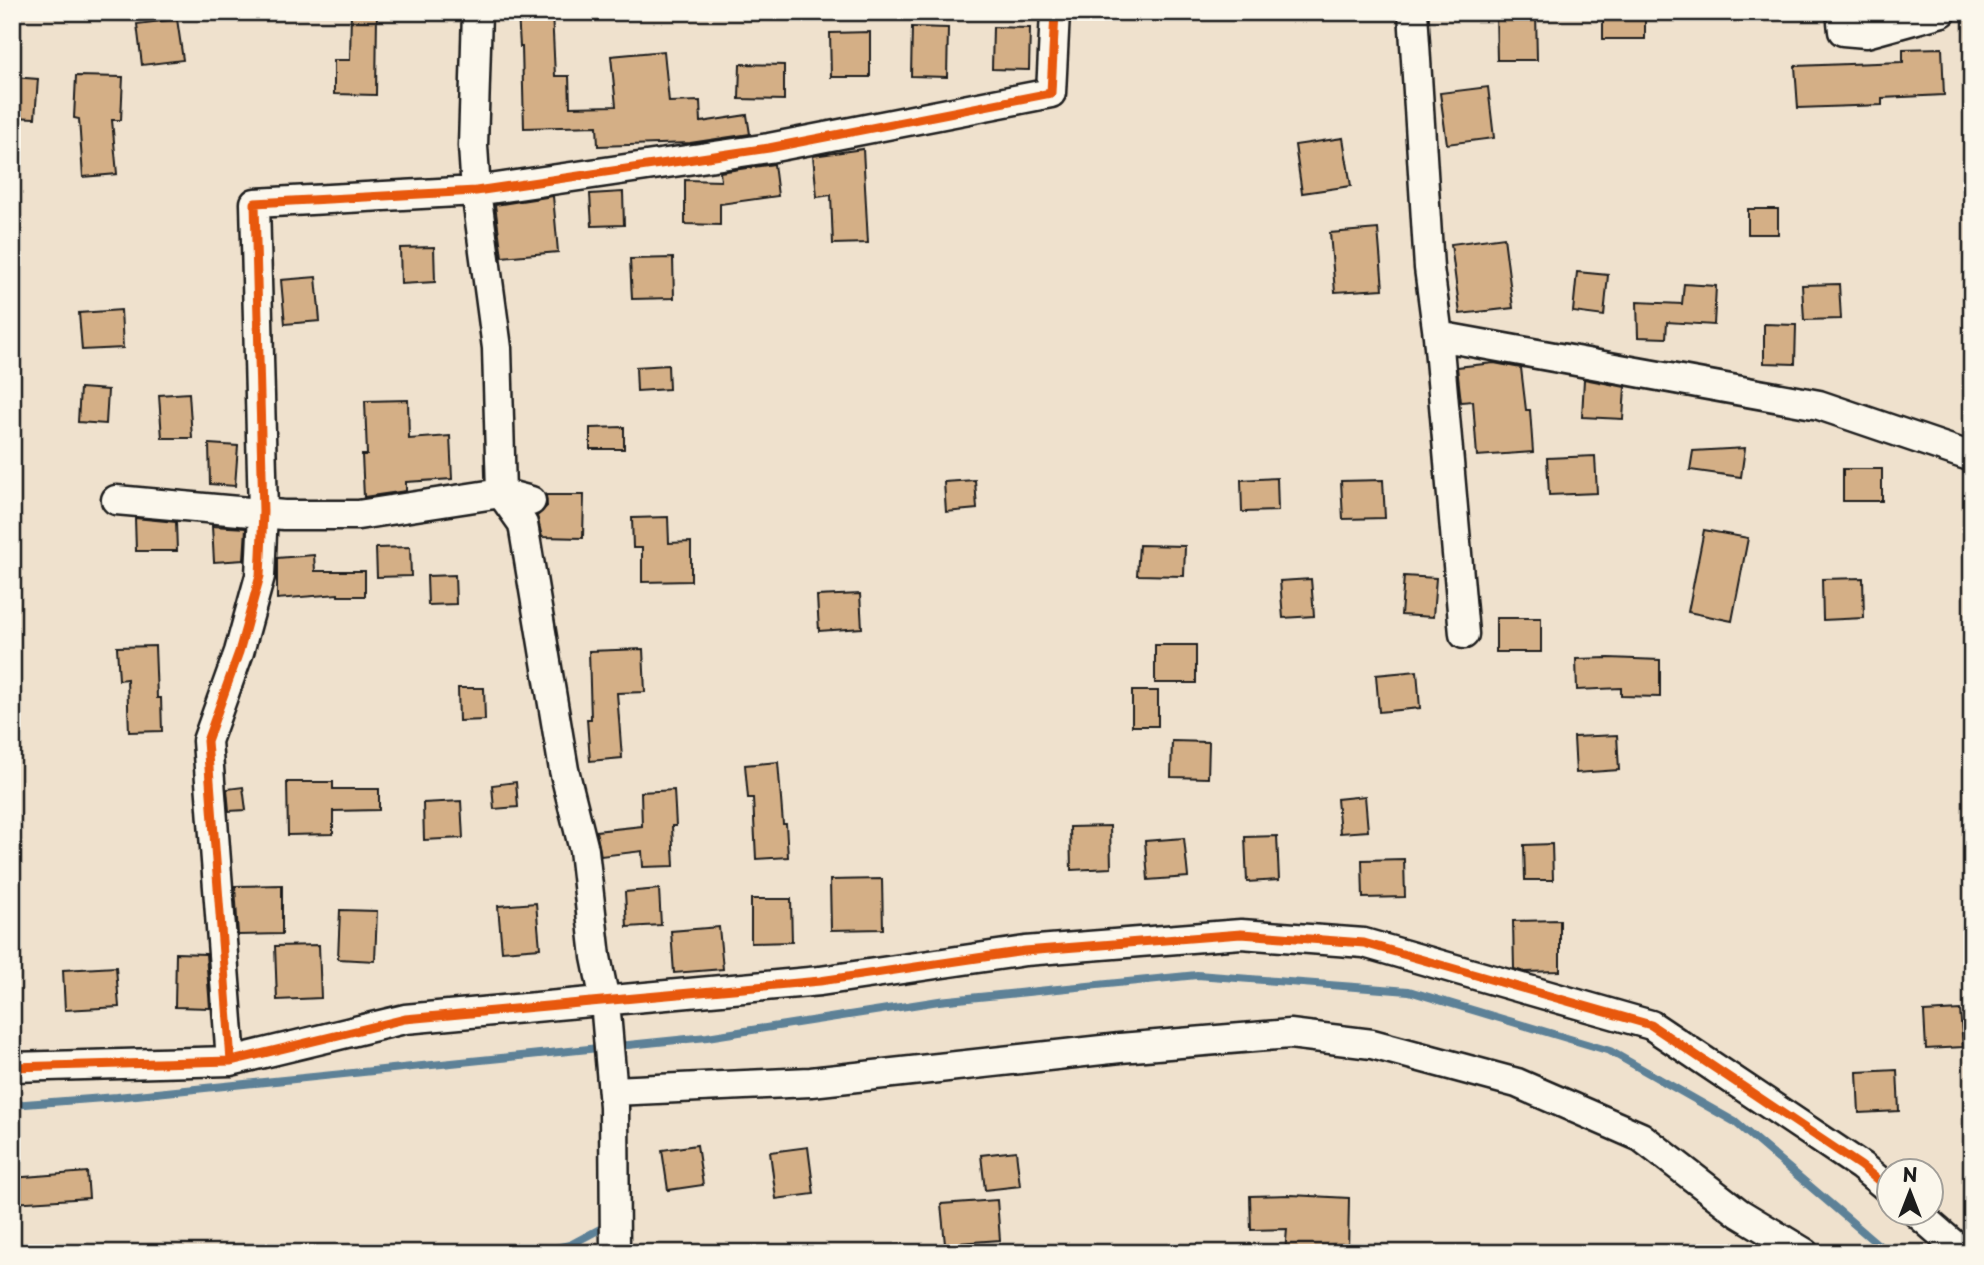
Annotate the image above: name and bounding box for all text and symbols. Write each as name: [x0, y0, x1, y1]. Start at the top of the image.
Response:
north arrow: [1876, 1156, 1946, 1226]
text: N: [1902, 1160, 1918, 1188]

